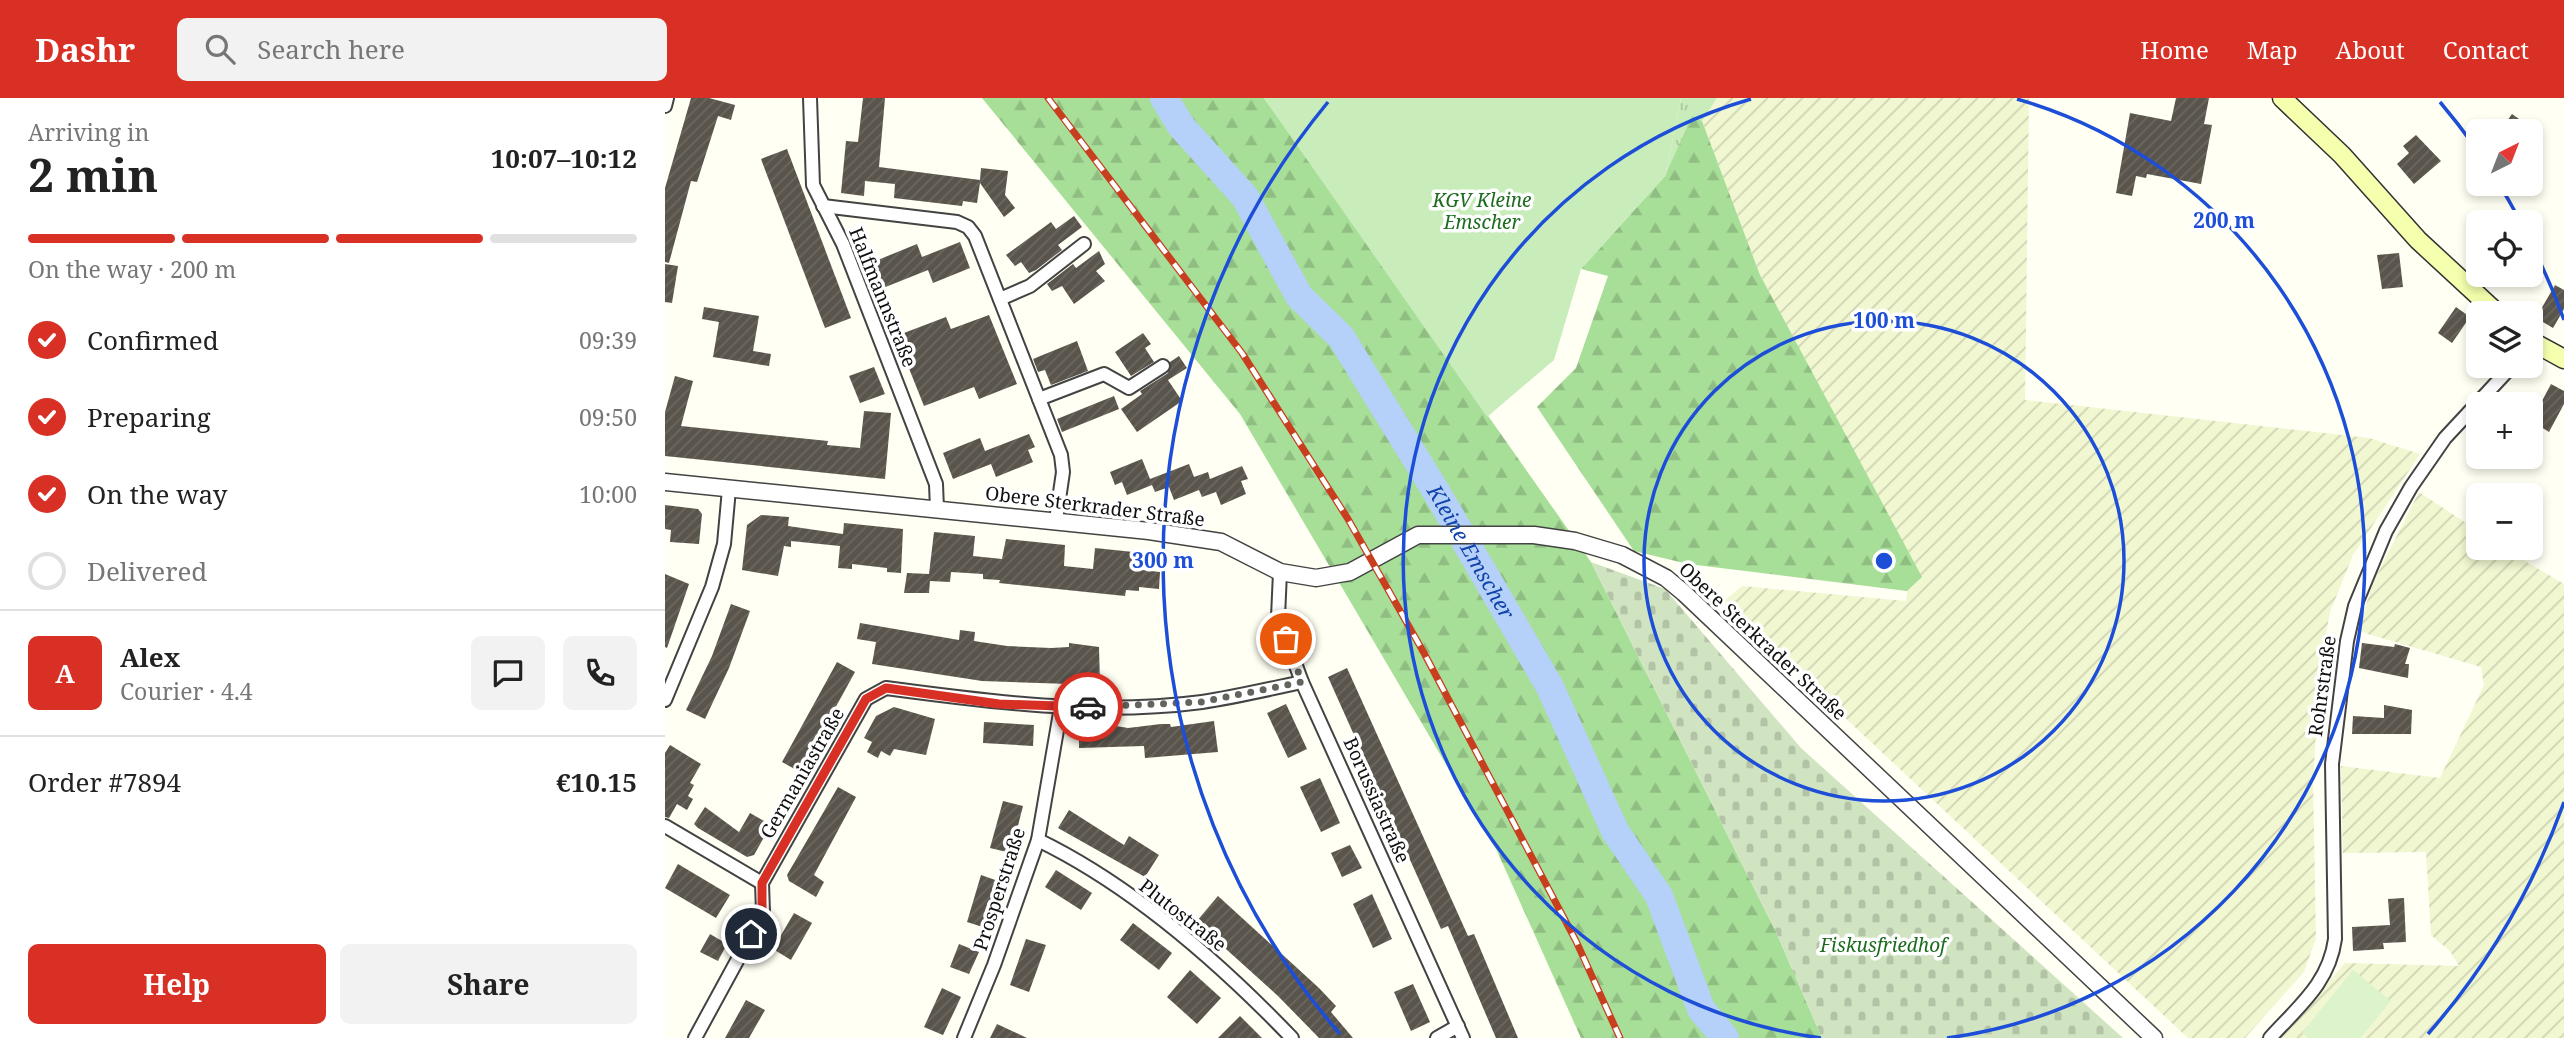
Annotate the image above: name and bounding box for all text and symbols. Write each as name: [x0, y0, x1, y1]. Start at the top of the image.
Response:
search box: [177, 18, 667, 81]
text: Dashr: [35, 27, 135, 72]
icon: search: [201, 30, 239, 68]
text: Search here: [257, 31, 405, 67]
text: Home: [2140, 33, 2209, 66]
text: Map: [2247, 33, 2298, 66]
text: About: [2336, 33, 2405, 66]
text: Contact: [2443, 33, 2529, 66]
text: Arriving in: [28, 116, 149, 148]
north arrow: [2466, 119, 2543, 196]
map controls: [2466, 119, 2543, 560]
text: 10:07–10:12: [491, 140, 637, 176]
text: 2 min: [28, 143, 158, 205]
park label: KGV Kleine Emscher: [1432, 187, 1531, 235]
text: 200 m: [2193, 206, 2255, 234]
button: locate: [2466, 210, 2543, 287]
street label: Halfmannstraße: [843, 223, 923, 371]
text: On the way · 200 m: [28, 253, 236, 285]
button: layers: [2466, 301, 2543, 378]
text: 100 m: [1853, 306, 1915, 334]
icon: check: [28, 321, 66, 359]
text: Confirmed: [87, 322, 219, 358]
text: 09:39: [579, 324, 637, 356]
button: +: [2466, 392, 2543, 469]
icon: check: [28, 398, 66, 436]
text: Preparing: [87, 399, 211, 435]
text: 09:50: [579, 401, 637, 433]
icon: check: [28, 475, 66, 513]
text: On the way: [87, 476, 227, 512]
text: 10:00: [579, 478, 637, 510]
water label: Kleine Emscher: [1421, 478, 1521, 624]
street label: Obere Sterkrader Straße: [984, 480, 1206, 532]
button: −: [2466, 483, 2543, 560]
text: 300 m: [1132, 546, 1194, 574]
centre of rings: [1872, 549, 1896, 573]
text: Delivered: [87, 553, 207, 589]
street label: Obere Sterkrader Straße: [1673, 556, 1853, 726]
pin: [1256, 609, 1316, 669]
icon: bag: [1267, 620, 1305, 658]
street label: Rohrstraße: [2302, 634, 2342, 738]
button: chat: [471, 636, 545, 710]
button: phone: [563, 636, 637, 710]
text: Alex: [120, 639, 180, 675]
text: A: [55, 655, 75, 691]
courier: [1053, 672, 1123, 742]
text: Courier · 4.4: [120, 675, 253, 707]
icon: car: [1069, 688, 1107, 726]
street label: Germaniastraße: [754, 703, 850, 843]
street label: Borussiastraße: [1338, 733, 1416, 867]
text: Order #7894: [28, 764, 181, 800]
text: €10.15: [556, 764, 637, 800]
street label: Prosperstraße: [967, 824, 1031, 954]
street label: Plutostraße: [1134, 873, 1232, 957]
pin: [721, 904, 781, 964]
icon: home: [732, 915, 770, 953]
park label: Fiskusfriedhof: [1819, 932, 1950, 958]
button: Help: [28, 944, 326, 1024]
button: Share: [340, 944, 637, 1024]

